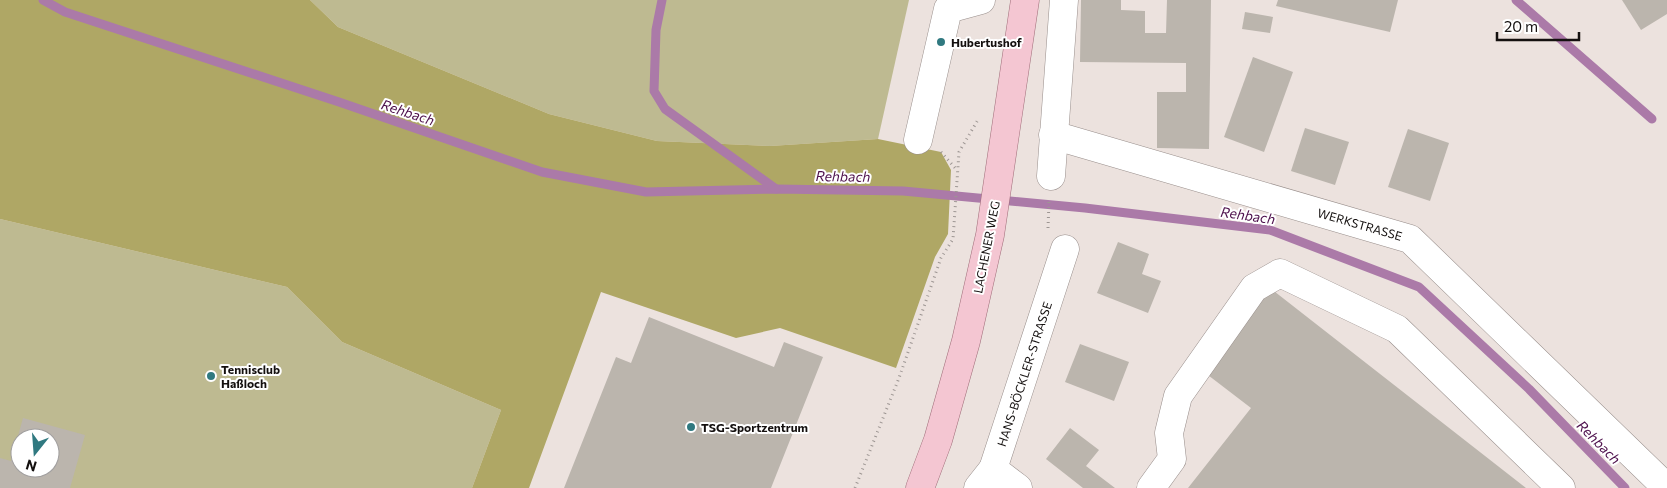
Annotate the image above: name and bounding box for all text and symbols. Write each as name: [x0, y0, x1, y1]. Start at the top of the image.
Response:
scale bar: [1497, 10, 1580, 42]
text: 20 m: [1504, 17, 1538, 35]
place label: Hubertushof: [951, 35, 1022, 49]
marker: Hubertushof: [935, 36, 947, 48]
water label: Rehbach: [379, 95, 437, 129]
water label: Rehbach: [815, 167, 871, 185]
street label: LACHENER WEG: [970, 200, 1002, 294]
water label: Rehbach: [1220, 203, 1276, 227]
street label: WERKSTRASSE: [1316, 205, 1404, 243]
street label: HANS-BÖCKLER-STRASSE: [994, 300, 1054, 448]
place label: Tennisclub Haßloch: [221, 362, 280, 390]
marker: Tennisclub Haßloch: [205, 370, 217, 382]
water label: Rehbach: [1574, 417, 1624, 467]
place label: TSG-Sportzentrum: [701, 420, 808, 434]
marker: TSG-Sportzentrum: [685, 421, 697, 433]
north arrow: [10, 428, 60, 478]
text: N: [24, 456, 39, 476]

